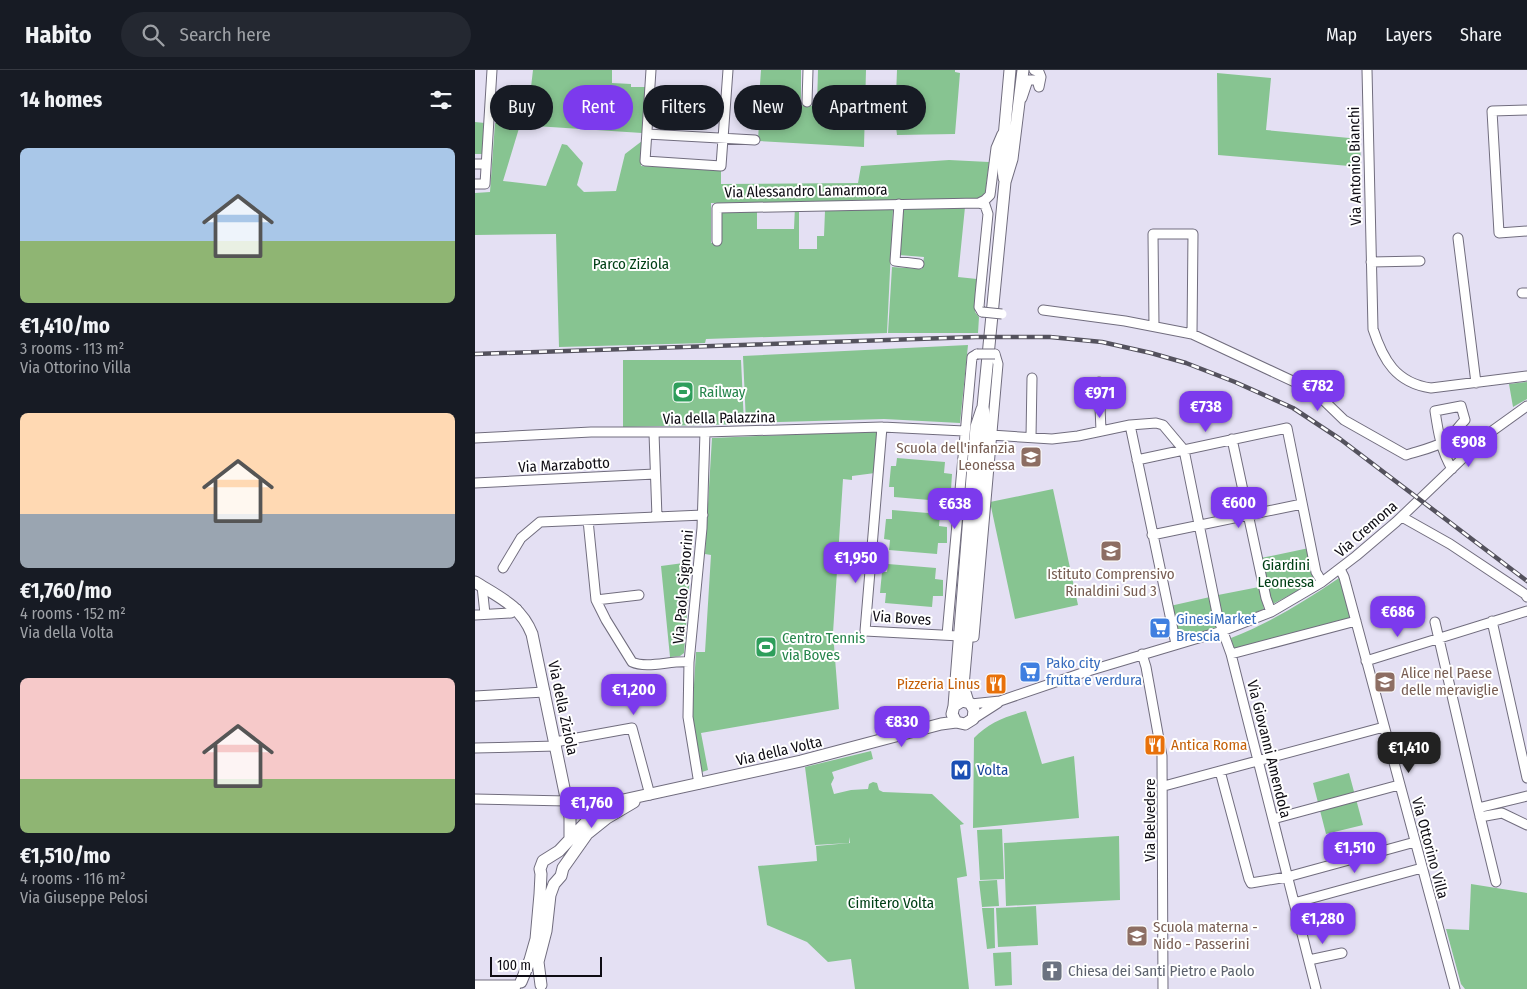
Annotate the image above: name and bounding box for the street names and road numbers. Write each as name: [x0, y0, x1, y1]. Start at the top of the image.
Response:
street label: Via Antonio Bianchi: [1345, 106, 1365, 226]
street label: Via Alessandro Lamarmora: [724, 181, 888, 201]
street label: Via della Palazzina: [662, 408, 776, 428]
street label: Via Marzabotto: [518, 454, 610, 476]
street label: Via Cremona: [1331, 497, 1401, 561]
street label: Via Paolo Signorini: [669, 529, 697, 645]
street label: Via Boves: [872, 607, 932, 629]
street label: Via della Ziziola: [544, 659, 582, 757]
street label: Via Giovanni Amendola: [1243, 678, 1295, 820]
street label: Via della Volta: [734, 732, 824, 770]
street label: Via Belvedere: [1141, 778, 1159, 862]
street label: Via Ottorino Villa: [1408, 795, 1452, 901]

